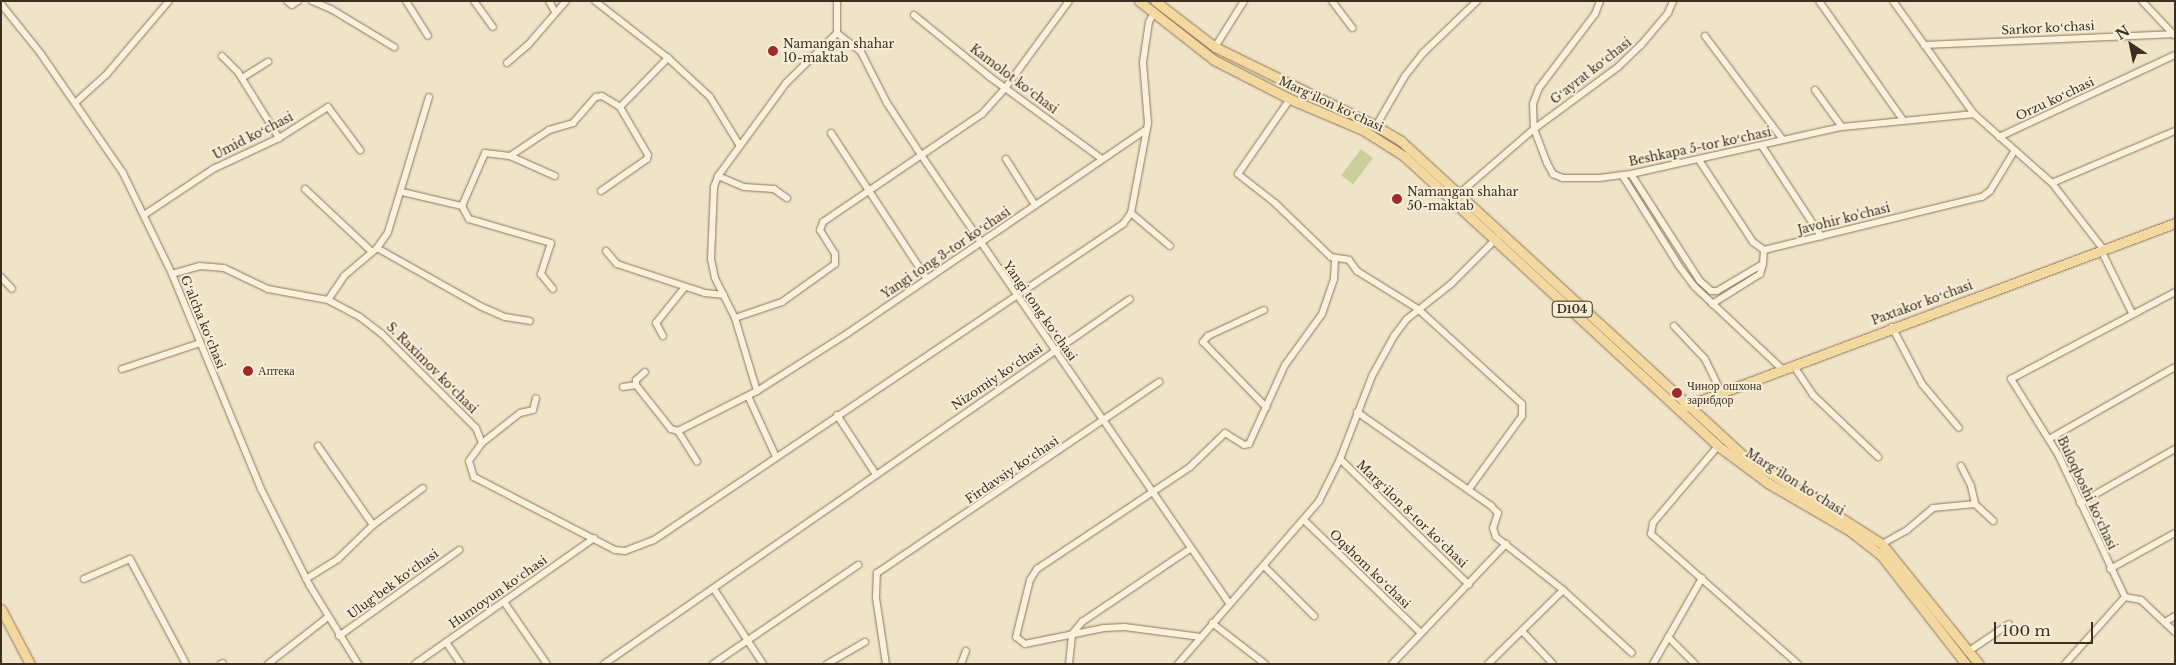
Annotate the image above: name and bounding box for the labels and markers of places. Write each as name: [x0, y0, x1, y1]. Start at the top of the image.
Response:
place label: Namangan shahar 10-maktab: [783, 37, 894, 65]
marker: Namangan shahar 10-maktab: [767, 45, 779, 57]
place label: Namangan shahar 50-maktab: [1407, 185, 1518, 213]
marker: Namangan shahar 50-maktab: [1391, 193, 1403, 205]
place label: Аптека: [258, 364, 295, 378]
marker: Аптека: [242, 365, 254, 377]
place label: Чинор ошхона зарибдор: [1687, 379, 1762, 407]
marker: Чинор ошхона зарибдор: [1671, 387, 1683, 399]

